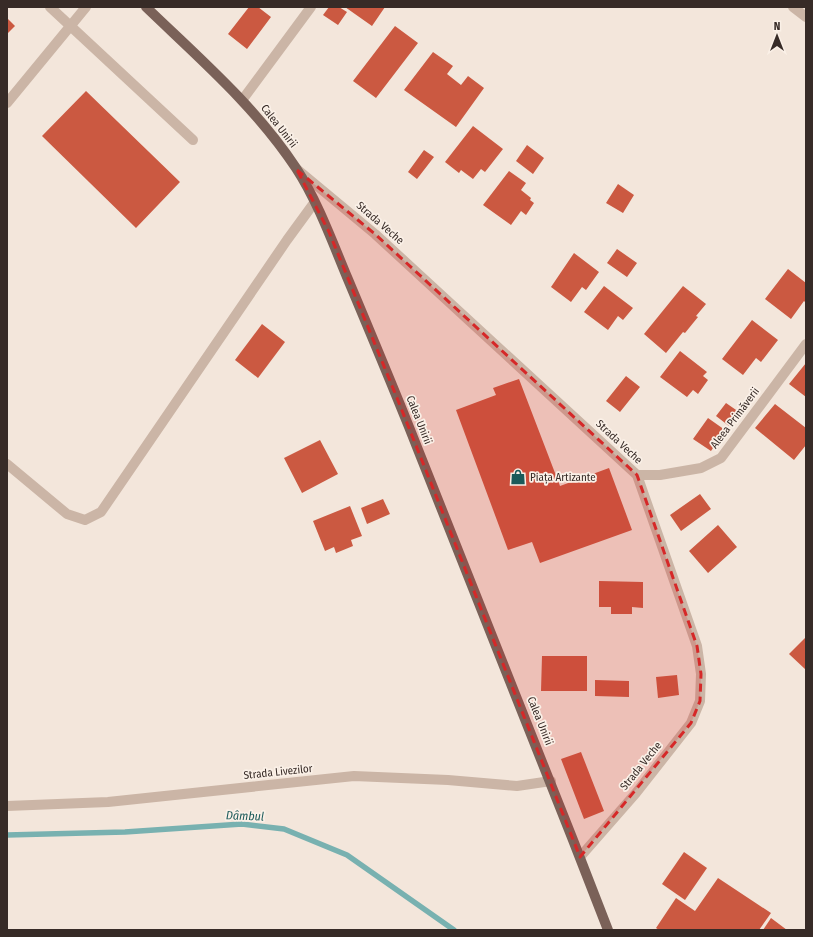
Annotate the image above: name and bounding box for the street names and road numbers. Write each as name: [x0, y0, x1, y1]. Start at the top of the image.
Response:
street label: Calea Unirii: [258, 102, 300, 150]
street label: Strada Veche: [354, 199, 406, 247]
street label: Aleea Primăverii: [708, 385, 762, 451]
street label: Calea Unirii: [403, 394, 435, 446]
street label: Strada Veche: [593, 417, 645, 467]
street label: Calea Unirii: [524, 695, 556, 747]
street label: Strada Veche: [618, 739, 664, 793]
street label: Strada Livezilor: [243, 762, 313, 782]

